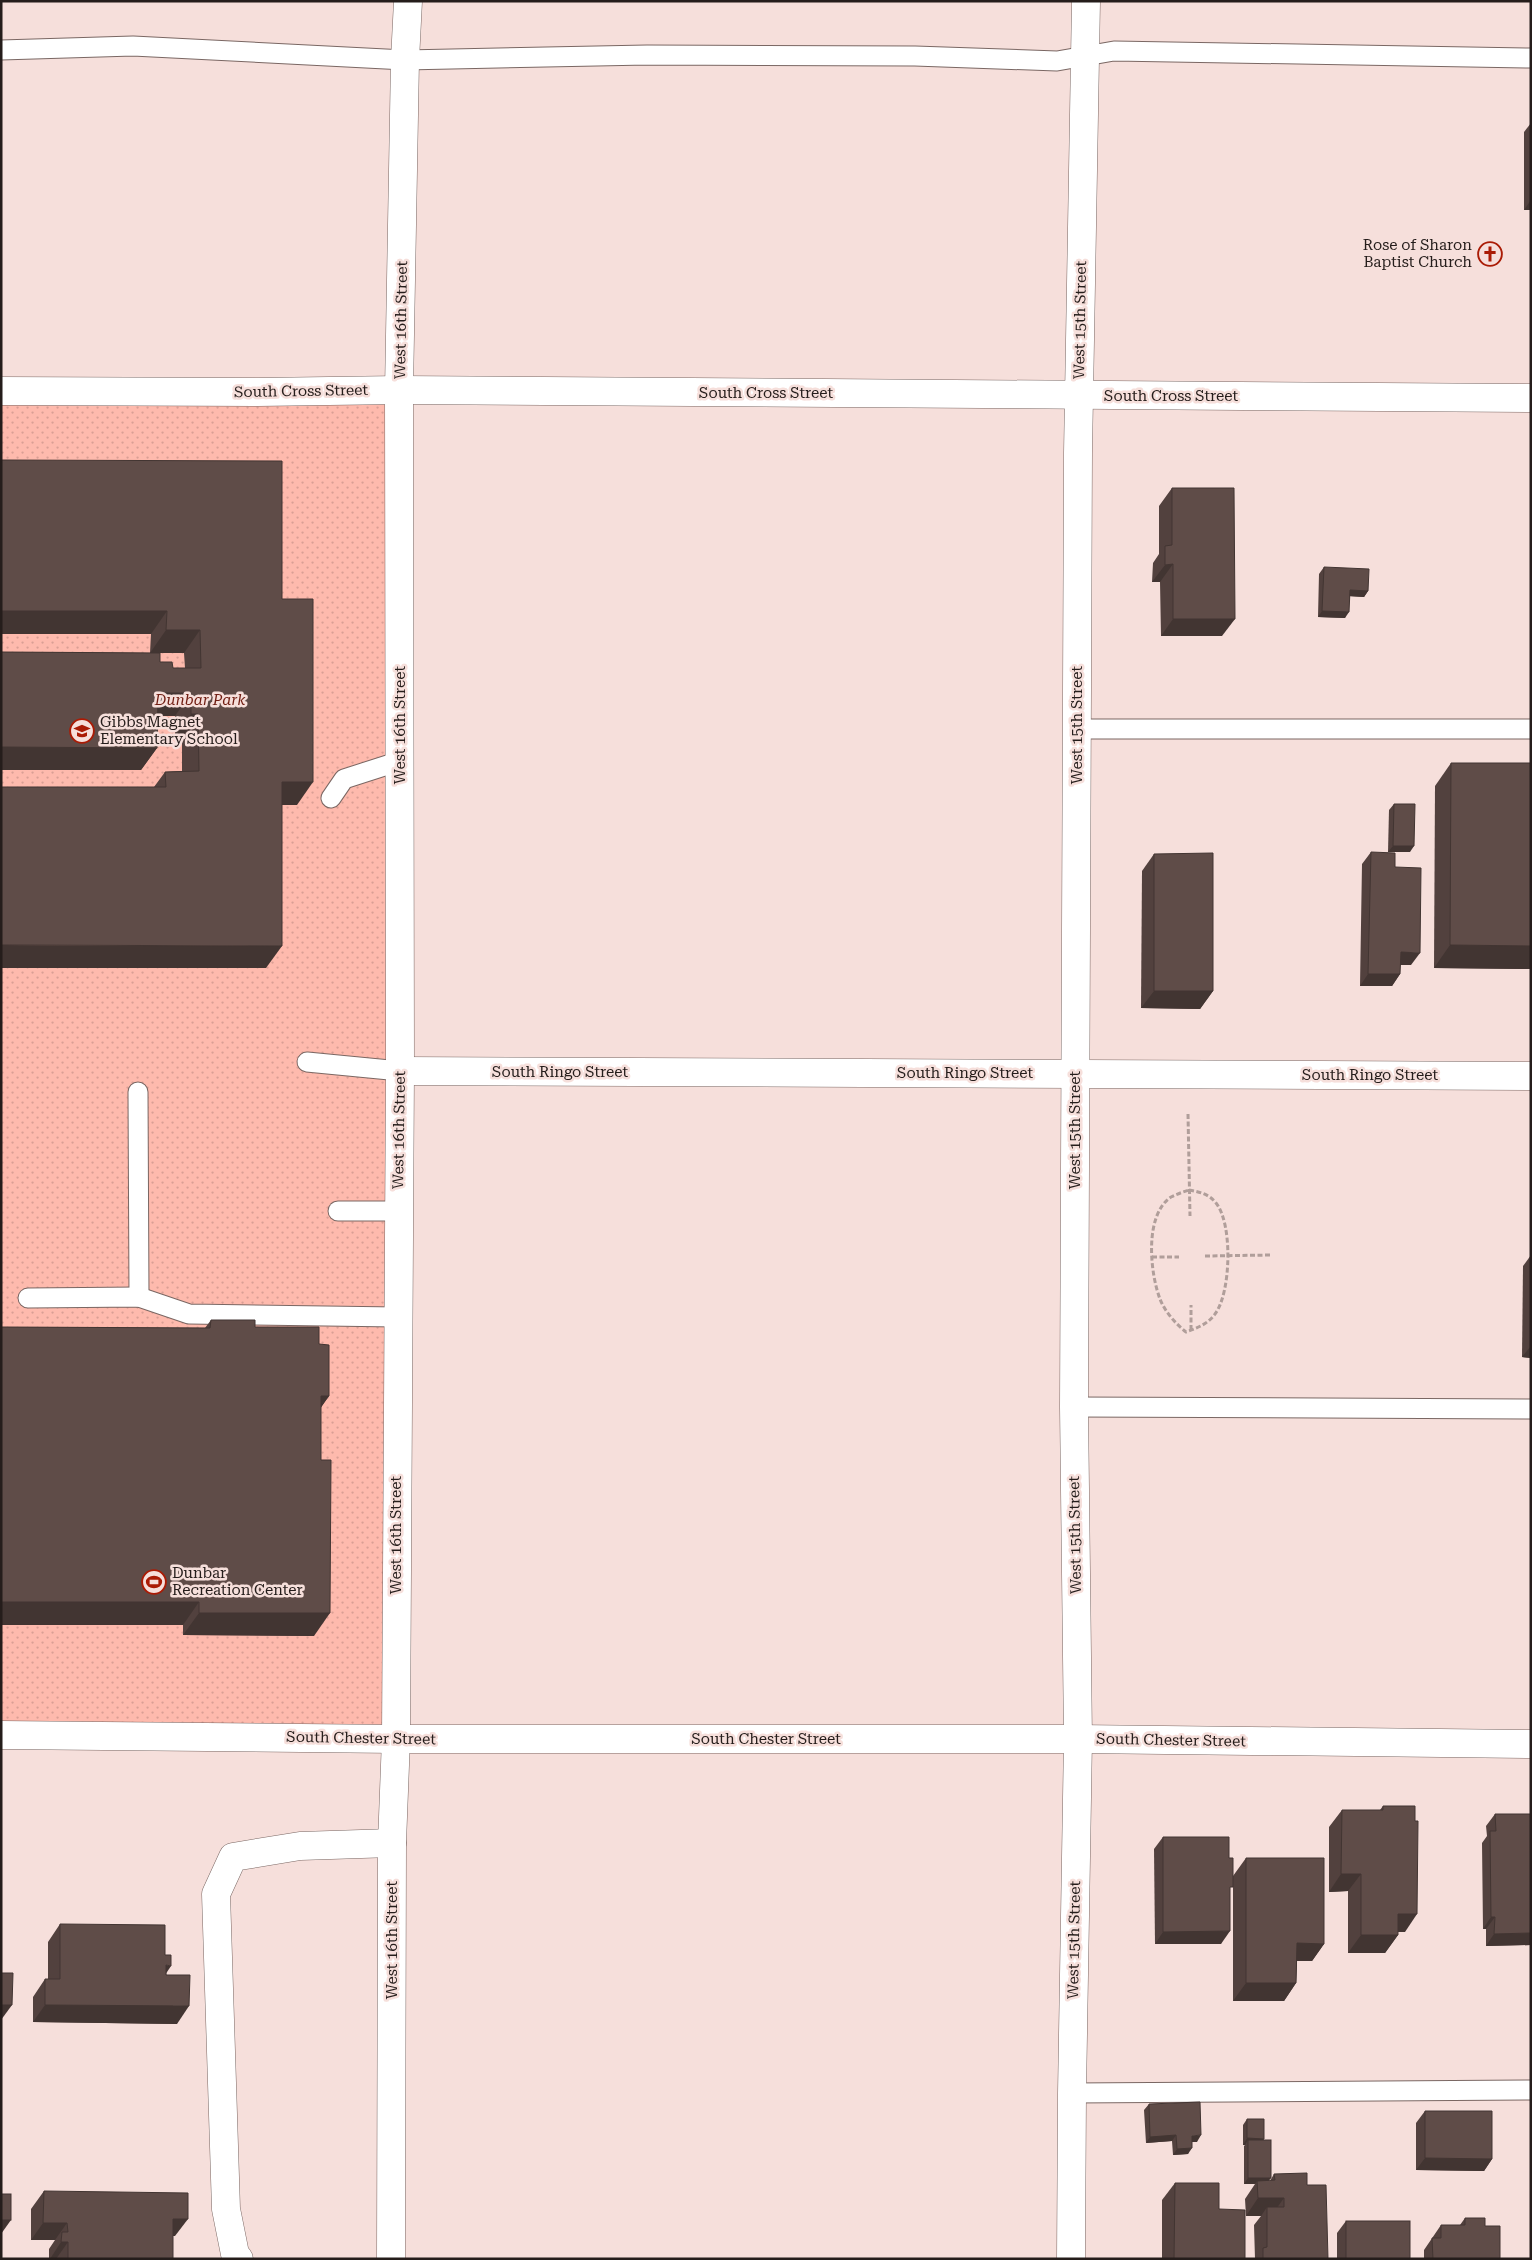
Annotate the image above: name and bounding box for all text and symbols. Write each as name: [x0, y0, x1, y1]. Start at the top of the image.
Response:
place label: Rose of Sharon Baptist Church: [1363, 236, 1472, 271]
church icon: Rose of Sharon Baptist Church: [1477, 241, 1503, 267]
street label: West 16th Street: [391, 260, 411, 379]
street label: West 15th Street: [1070, 260, 1090, 379]
street label: South Cross Street: [234, 381, 369, 401]
street label: South Cross Street: [699, 384, 834, 402]
street label: South Cross Street: [1104, 387, 1239, 405]
street label: West 16th Street: [391, 665, 409, 784]
street label: West 15th Street: [1068, 665, 1086, 784]
park label: Dunbar Park: [154, 691, 246, 709]
place label: Gibbs Magnet Elementary School: [100, 713, 238, 748]
school or university icon: Gibbs Magnet Elementary School: [69, 718, 95, 744]
street label: South Ringo Street: [492, 1063, 629, 1081]
street label: South Ringo Street: [897, 1064, 1034, 1082]
street label: South Ringo Street: [1302, 1066, 1439, 1084]
street label: West 16th Street: [389, 1070, 409, 1189]
street label: West 15th Street: [1066, 1070, 1084, 1189]
street label: West 16th Street: [387, 1475, 405, 1594]
street label: West 15th Street: [1065, 1475, 1085, 1594]
place label: Dunbar Recreation Center: [172, 1564, 303, 1599]
sports icon: Dunbar Recreation Center: [141, 1569, 167, 1595]
street label: South Chester Street: [286, 1728, 436, 1748]
street label: South Chester Street: [691, 1730, 841, 1748]
street label: South Chester Street: [1096, 1730, 1246, 1750]
street label: West 16th Street: [383, 1880, 401, 1999]
street label: West 15th Street: [1064, 1880, 1084, 1999]

